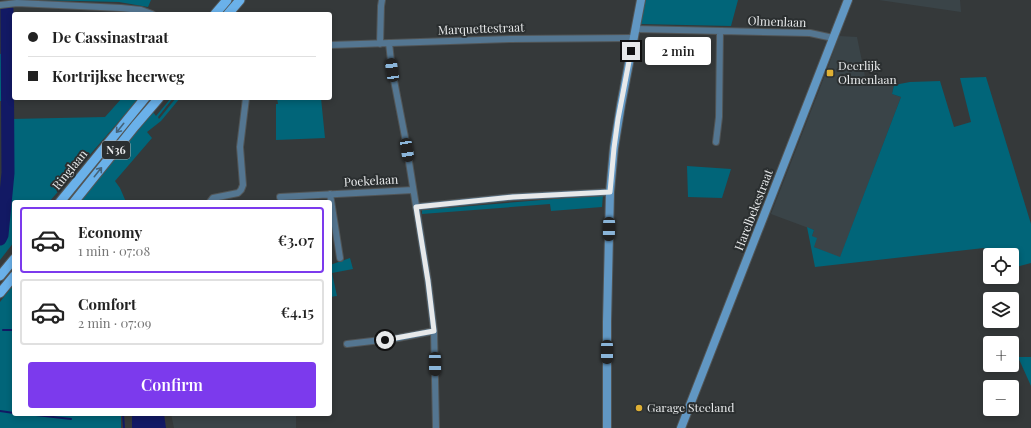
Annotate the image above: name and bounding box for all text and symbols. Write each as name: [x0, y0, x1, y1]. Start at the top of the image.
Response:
street label: Olmenlaan: [747, 12, 807, 30]
street label: Marquettestraat: [437, 18, 525, 38]
text: De Cassinastraat: [52, 27, 169, 47]
callout: 2 min: [645, 37, 711, 65]
route end: [622, 42, 640, 60]
text: 2 min: [661, 42, 695, 59]
car: [384, 57, 400, 83]
place label: Deerlijk Olmenlaan: [838, 57, 897, 87]
text: Kortrijkse heerweg: [52, 66, 185, 86]
marker: Deerlijk Olmenlaan: [825, 68, 835, 78]
one-way arrow: [116, 123, 125, 134]
car: [399, 137, 415, 163]
road number: N36: [102, 141, 130, 159]
street label: Ringlaan: [48, 146, 90, 193]
one-way arrow: [94, 166, 102, 177]
street label: Harelbekestraat: [730, 166, 776, 253]
street label: Poekelaan: [343, 171, 399, 189]
car: [603, 217, 615, 241]
icon: car: [30, 222, 66, 258]
text: Economy: [78, 222, 142, 242]
text: €3.07: [278, 230, 314, 250]
text: 1 min · 07:08: [78, 242, 150, 259]
map controls: [983, 248, 1019, 416]
button: locate: [983, 248, 1019, 284]
button: layers: [983, 292, 1019, 328]
icon: car: [30, 294, 66, 330]
text: Comfort: [78, 294, 136, 314]
text: €4.15: [281, 302, 314, 322]
text: 2 min · 07:09: [78, 314, 151, 331]
route start: [376, 331, 394, 349]
button: +: [983, 336, 1019, 372]
car: [601, 340, 613, 364]
car: [429, 352, 441, 376]
button: Confirm: [28, 362, 316, 408]
button: −: [983, 380, 1019, 416]
place label: Garage Steeland: [647, 399, 734, 415]
marker: Garage Steeland: [634, 403, 644, 413]

